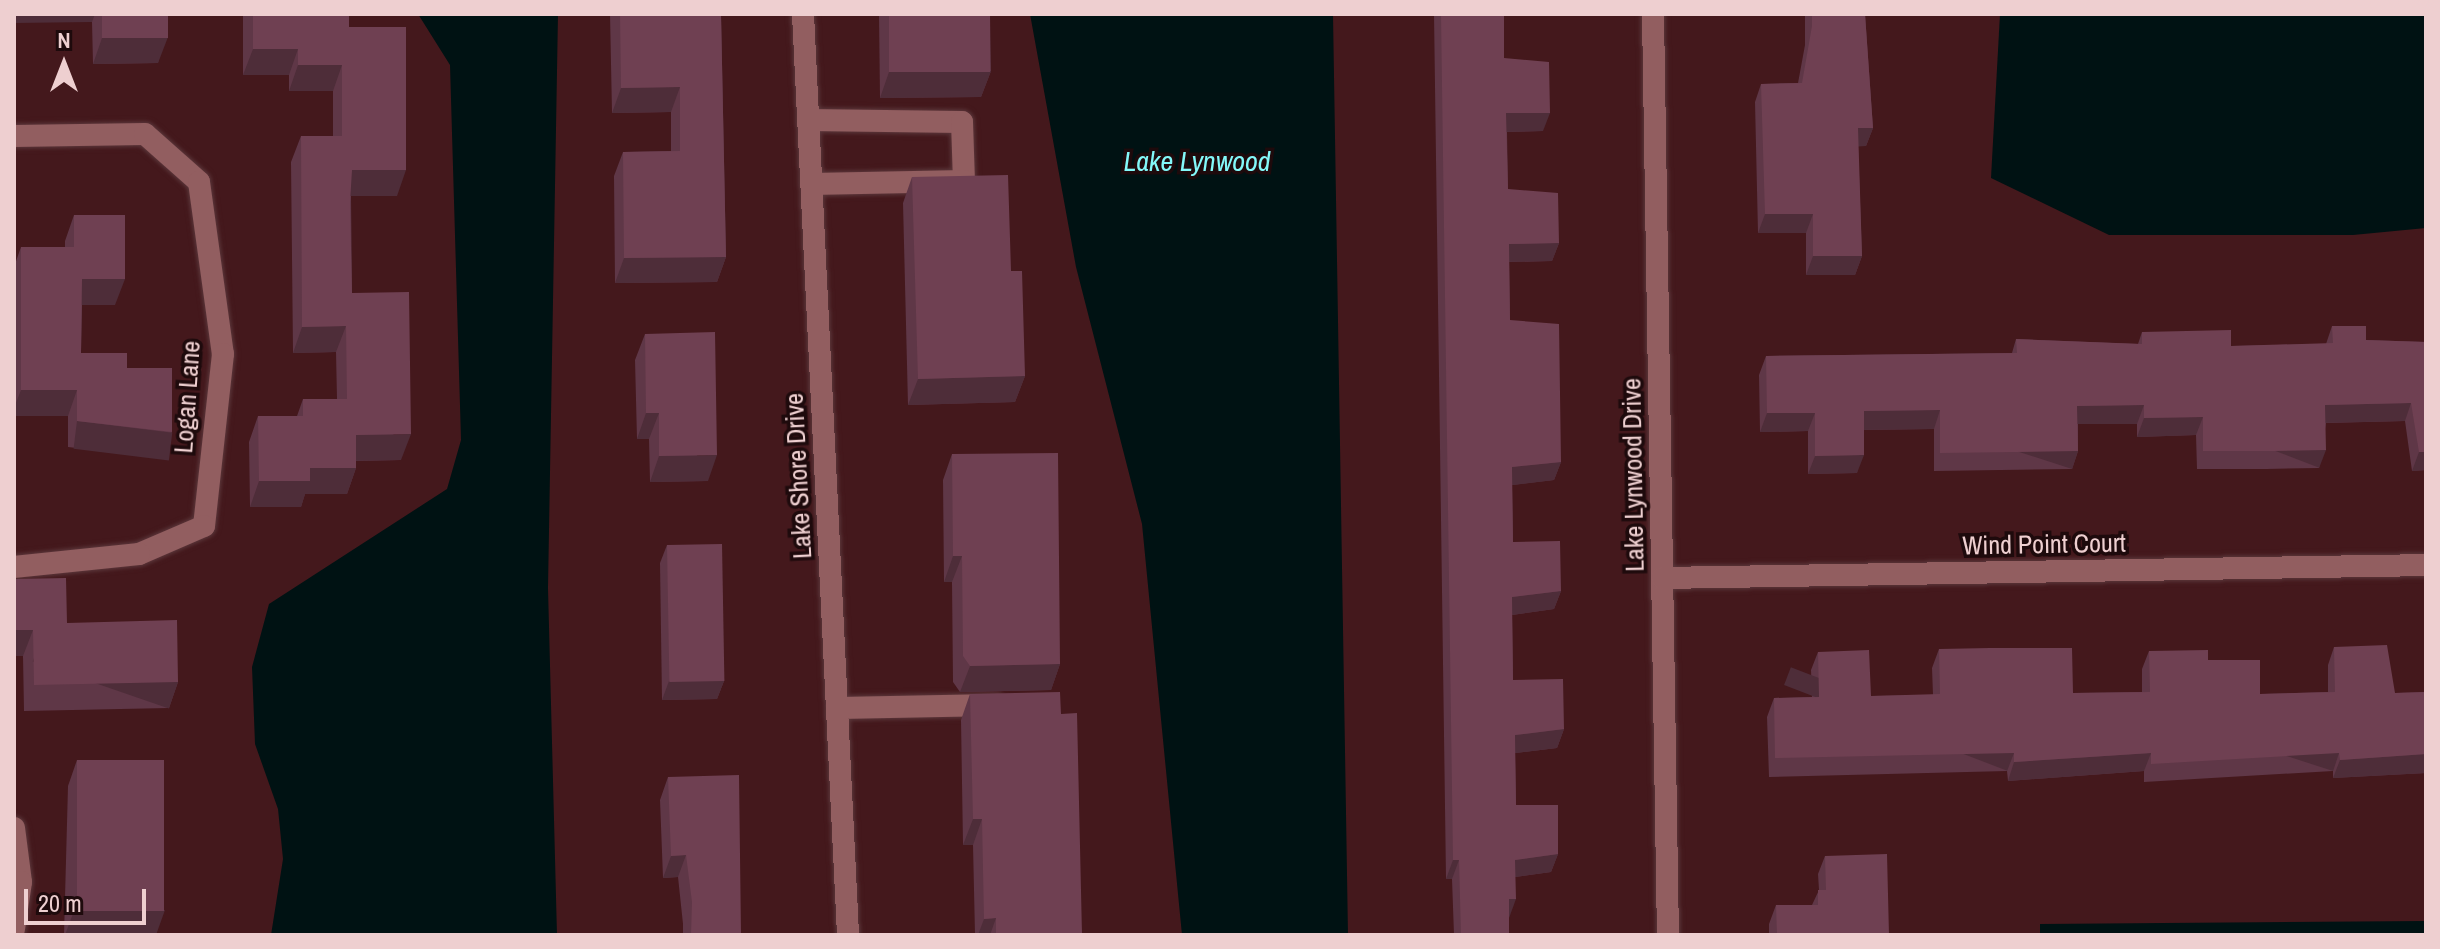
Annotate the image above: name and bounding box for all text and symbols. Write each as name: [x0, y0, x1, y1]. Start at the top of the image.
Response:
north arrow: [24, 24, 104, 104]
text: N: [57, 25, 71, 55]
water label: Lake Lynwood: [1123, 144, 1271, 178]
street label: Logan Lane: [168, 340, 206, 454]
street label: Lake Lynwood Drive: [1616, 378, 1650, 572]
street label: Lake Shore Drive: [778, 392, 818, 560]
street label: Wind Point Court: [1962, 527, 2126, 561]
scale bar: [28, 873, 150, 923]
text: 20 m: [38, 887, 82, 919]

